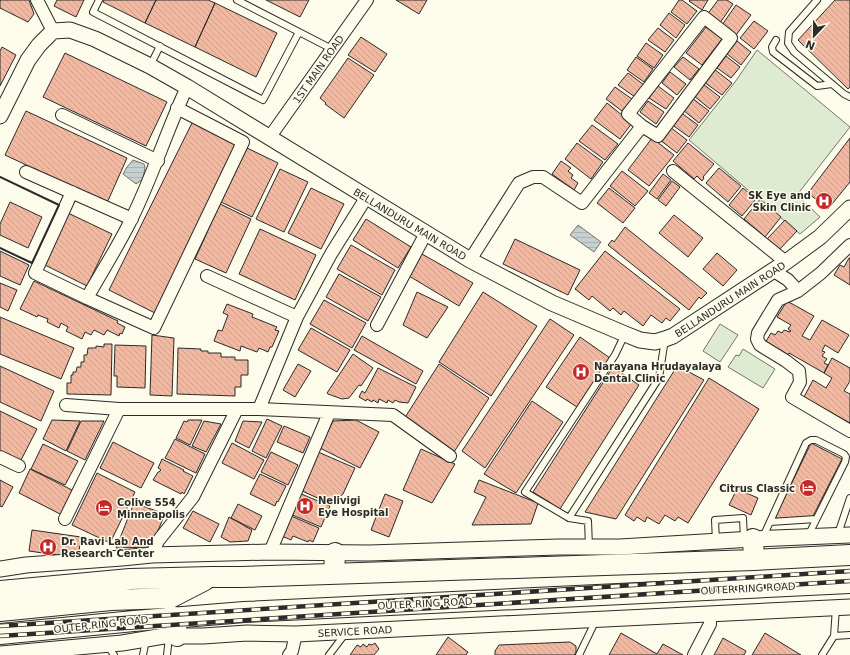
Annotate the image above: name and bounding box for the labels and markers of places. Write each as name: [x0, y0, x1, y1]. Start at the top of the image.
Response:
place label: SK Eye and Skin Clinic: [748, 190, 811, 213]
hospital icon: SK Eye and Skin Clinic: [814, 191, 834, 211]
place label: Narayana Hrudayalaya Dental Clinic: [594, 361, 722, 384]
hospital icon: Narayana Hrudayalaya Dental Clinic: [571, 362, 591, 382]
hotel icon: Citrus Classic: [798, 478, 818, 498]
place label: Citrus Classic: [719, 483, 795, 494]
place label: Nelivigi Eye Hospital: [318, 495, 388, 518]
hospital icon: Nelivigi Eye Hospital: [295, 496, 315, 516]
place label: Colive 554 Minneapolis: [117, 497, 185, 520]
hotel icon: Colive 554 Minneapolis: [94, 498, 114, 518]
place label: Dr. Ravi Lab And Research Center: [61, 536, 154, 559]
hospital icon: Dr. Ravi Lab And Research Center: [38, 537, 58, 557]

